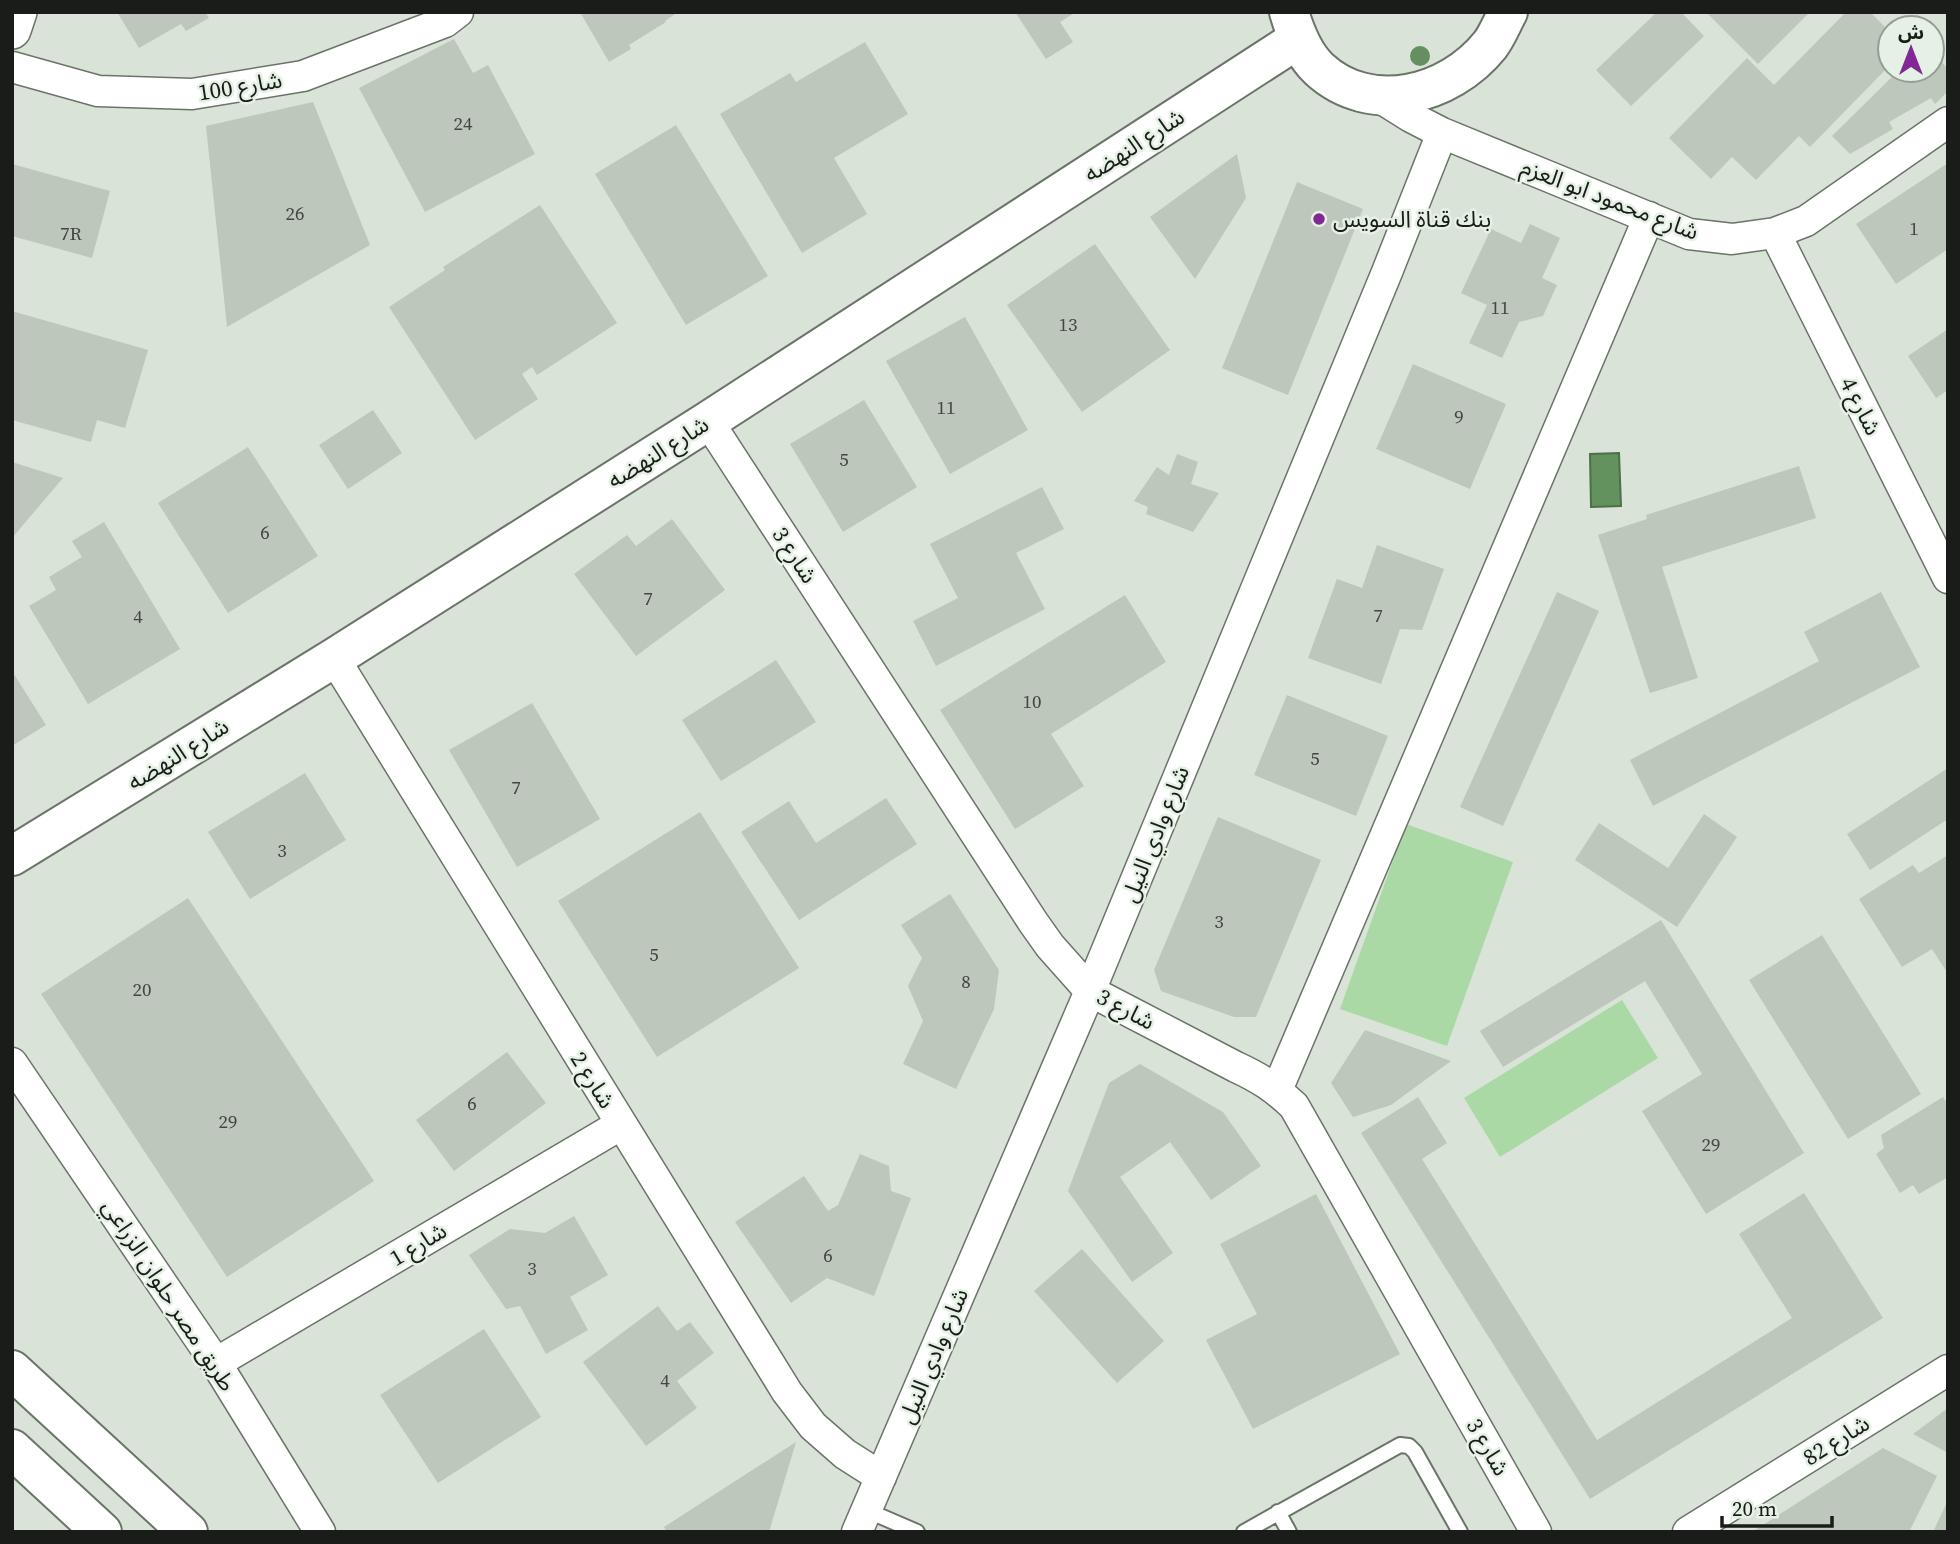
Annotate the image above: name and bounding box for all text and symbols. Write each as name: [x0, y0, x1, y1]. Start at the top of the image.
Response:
north arrow: [1876, 14, 1946, 84]
text: ش: [1898, 19, 1924, 45]
street label: شارع 100: [196, 64, 284, 109]
street label: شارع النهضه: [1077, 100, 1191, 190]
house number: 24: [453, 110, 473, 136]
street label: شارع محمود ابو العزم: [1516, 150, 1704, 249]
house number: 26: [285, 200, 305, 226]
place label: بنك قناة السويس: [1333, 203, 1491, 235]
marker: بنك قناة السويس: [1311, 211, 1327, 227]
house number: 1: [1909, 215, 1919, 241]
house number: 7R: [60, 220, 83, 246]
house number: 11: [1490, 294, 1510, 320]
house number: 13: [1058, 311, 1078, 337]
street label: شارع 4: [1832, 371, 1889, 441]
house number: 11: [936, 394, 956, 420]
house number: 9: [1454, 403, 1464, 429]
street label: شارع النهضه: [601, 408, 715, 497]
house number: 5: [839, 446, 849, 472]
house number: 6: [260, 519, 270, 545]
street label: شارع 3: [764, 520, 825, 590]
house number: 7: [643, 585, 653, 611]
house number: 7: [1373, 602, 1383, 628]
house number: 4: [133, 603, 143, 629]
house number: 10: [1022, 688, 1042, 714]
street label: شارع النهضه: [121, 710, 235, 799]
house number: 5: [1310, 745, 1320, 771]
street label: شارع وادي النيل: [1113, 761, 1198, 907]
house number: 7: [511, 774, 521, 800]
house number: 3: [277, 837, 287, 863]
house number: 3: [1214, 908, 1224, 934]
house number: 5: [649, 941, 659, 967]
house number: 8: [961, 968, 971, 994]
house number: 20: [132, 976, 152, 1002]
street label: شارع 3: [1091, 980, 1161, 1038]
street label: شارع 2: [562, 1045, 623, 1115]
house number: 6: [467, 1090, 477, 1116]
house number: 29: [218, 1108, 238, 1134]
house number: 29: [1701, 1131, 1721, 1157]
street label: طريق مصر حلوان الزراعي: [94, 1193, 243, 1398]
street label: شارع 1: [383, 1214, 453, 1274]
house number: 6: [823, 1242, 833, 1268]
house number: 3: [527, 1255, 537, 1281]
street label: شارع وادي النيل: [890, 1283, 977, 1429]
house number: 4: [660, 1367, 670, 1393]
street label: شارع 82: [1796, 1407, 1876, 1474]
street label: شارع 3: [1458, 1412, 1517, 1482]
scale bar: [1722, 1484, 1832, 1528]
text: 20 m: [1732, 1494, 1777, 1523]

